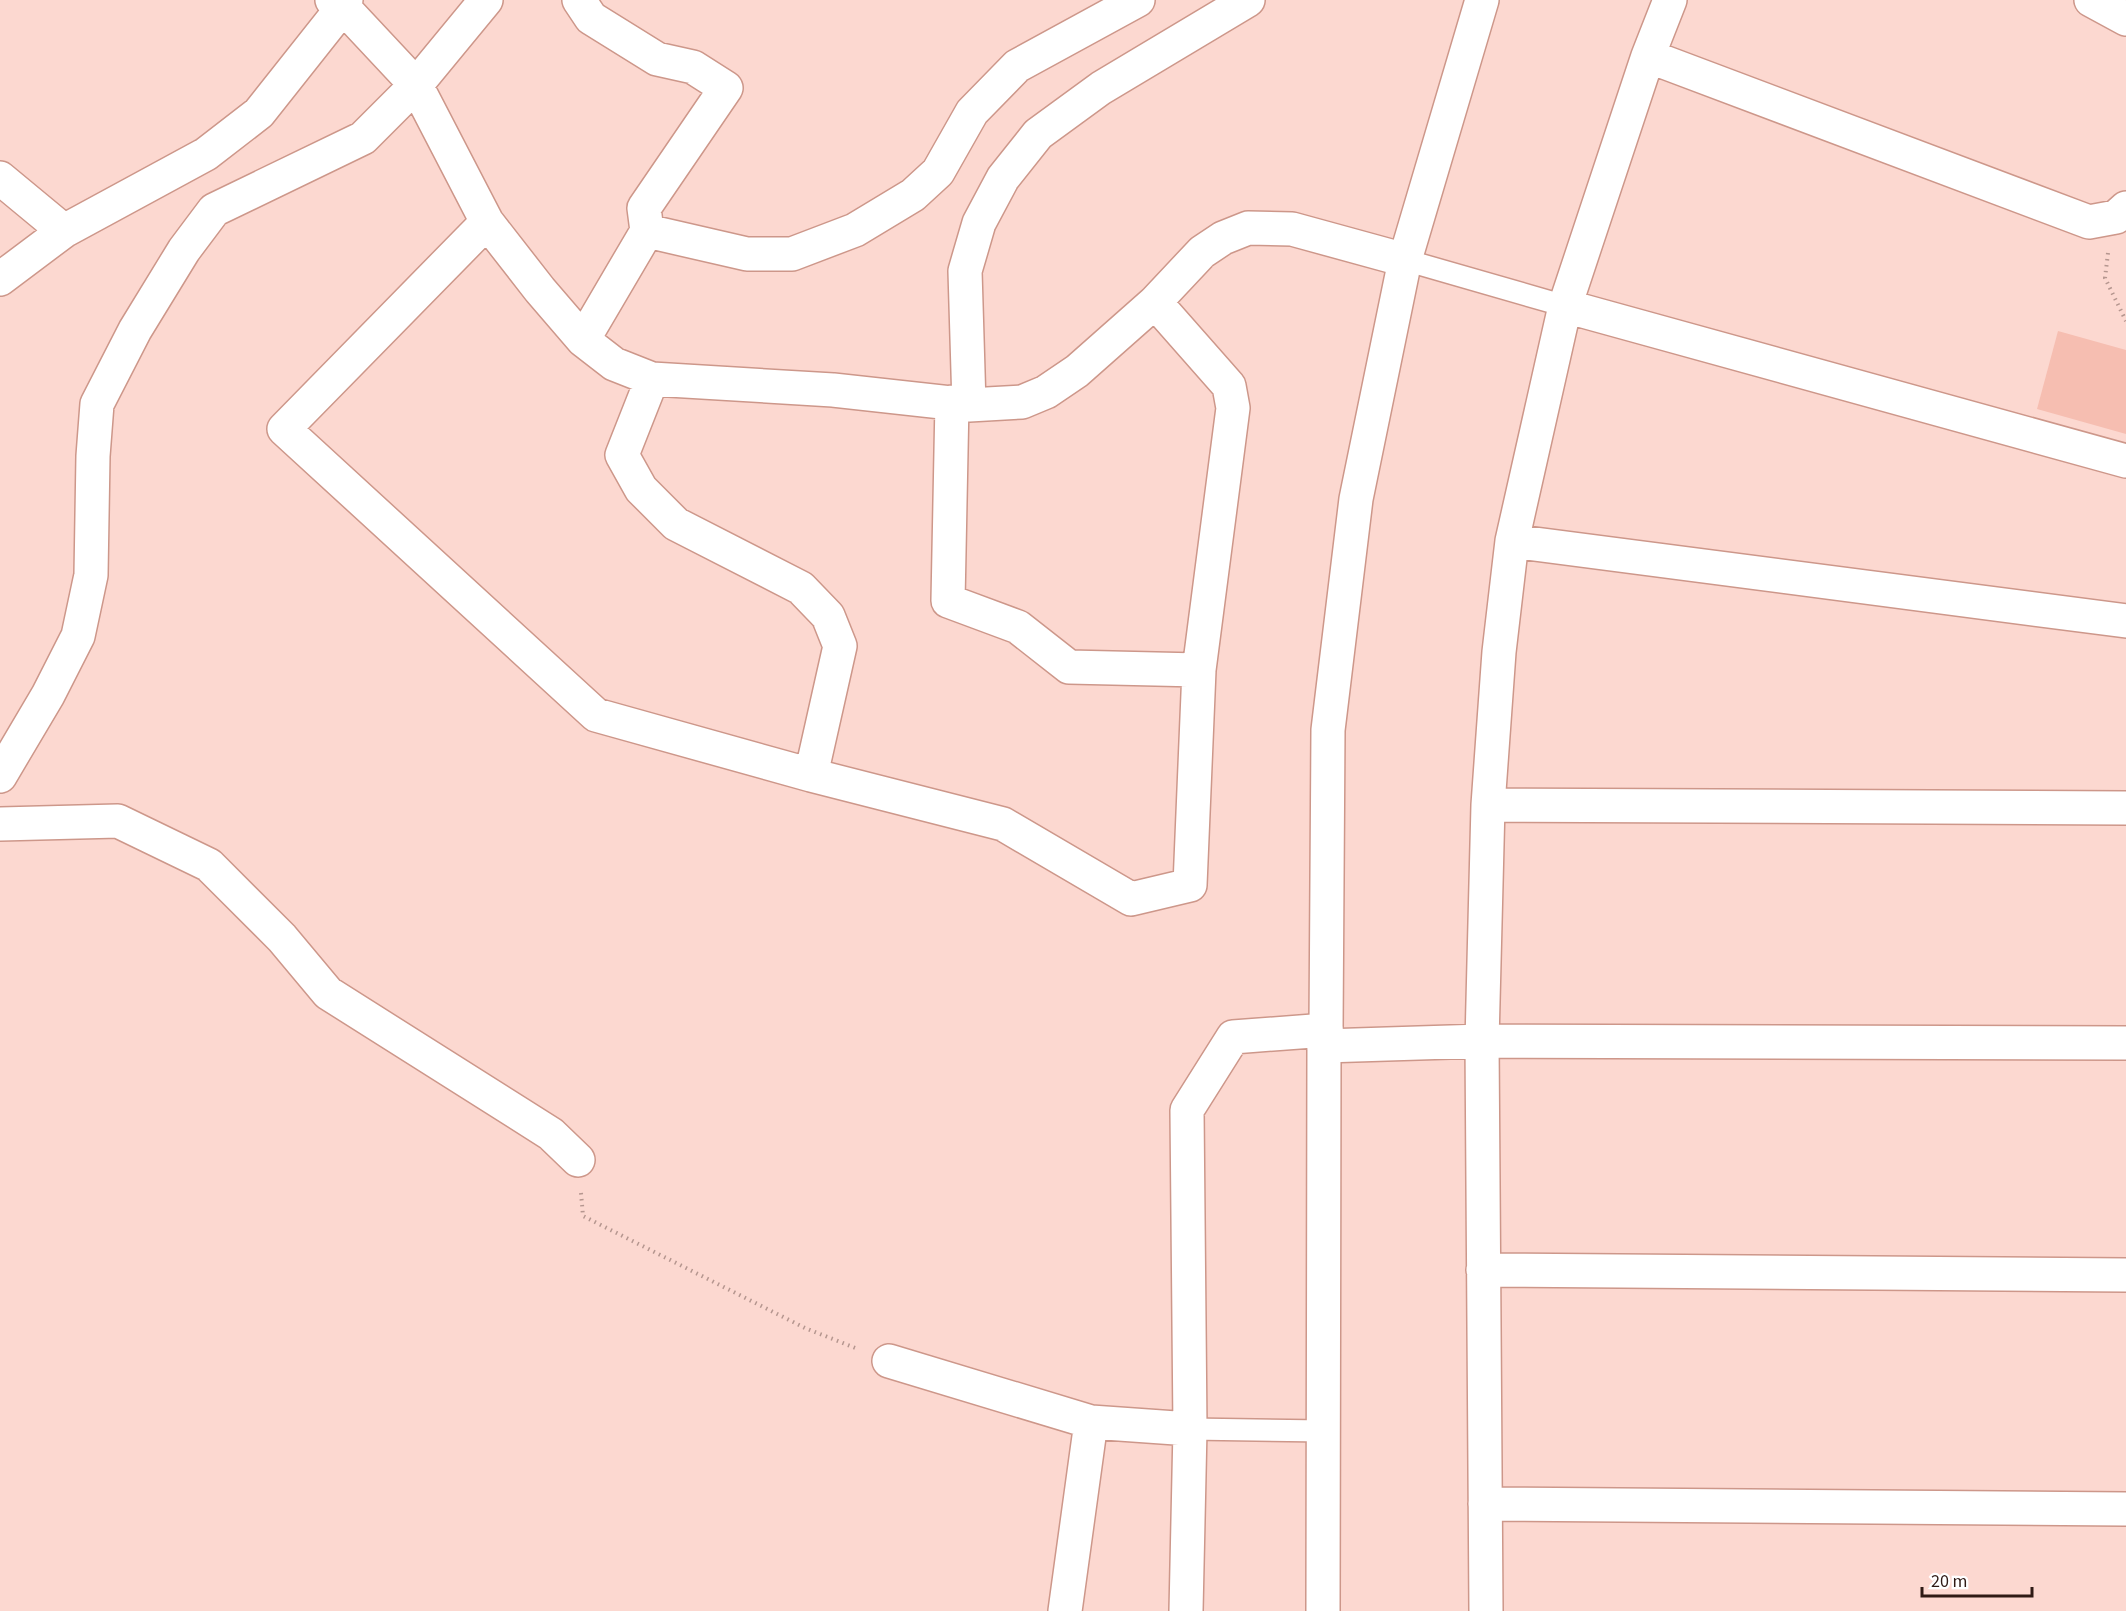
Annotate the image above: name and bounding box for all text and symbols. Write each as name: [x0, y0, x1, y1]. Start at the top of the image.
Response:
scale bar: [1922, 1560, 2032, 1598]
text: 20 m: [1931, 1569, 1967, 1594]

